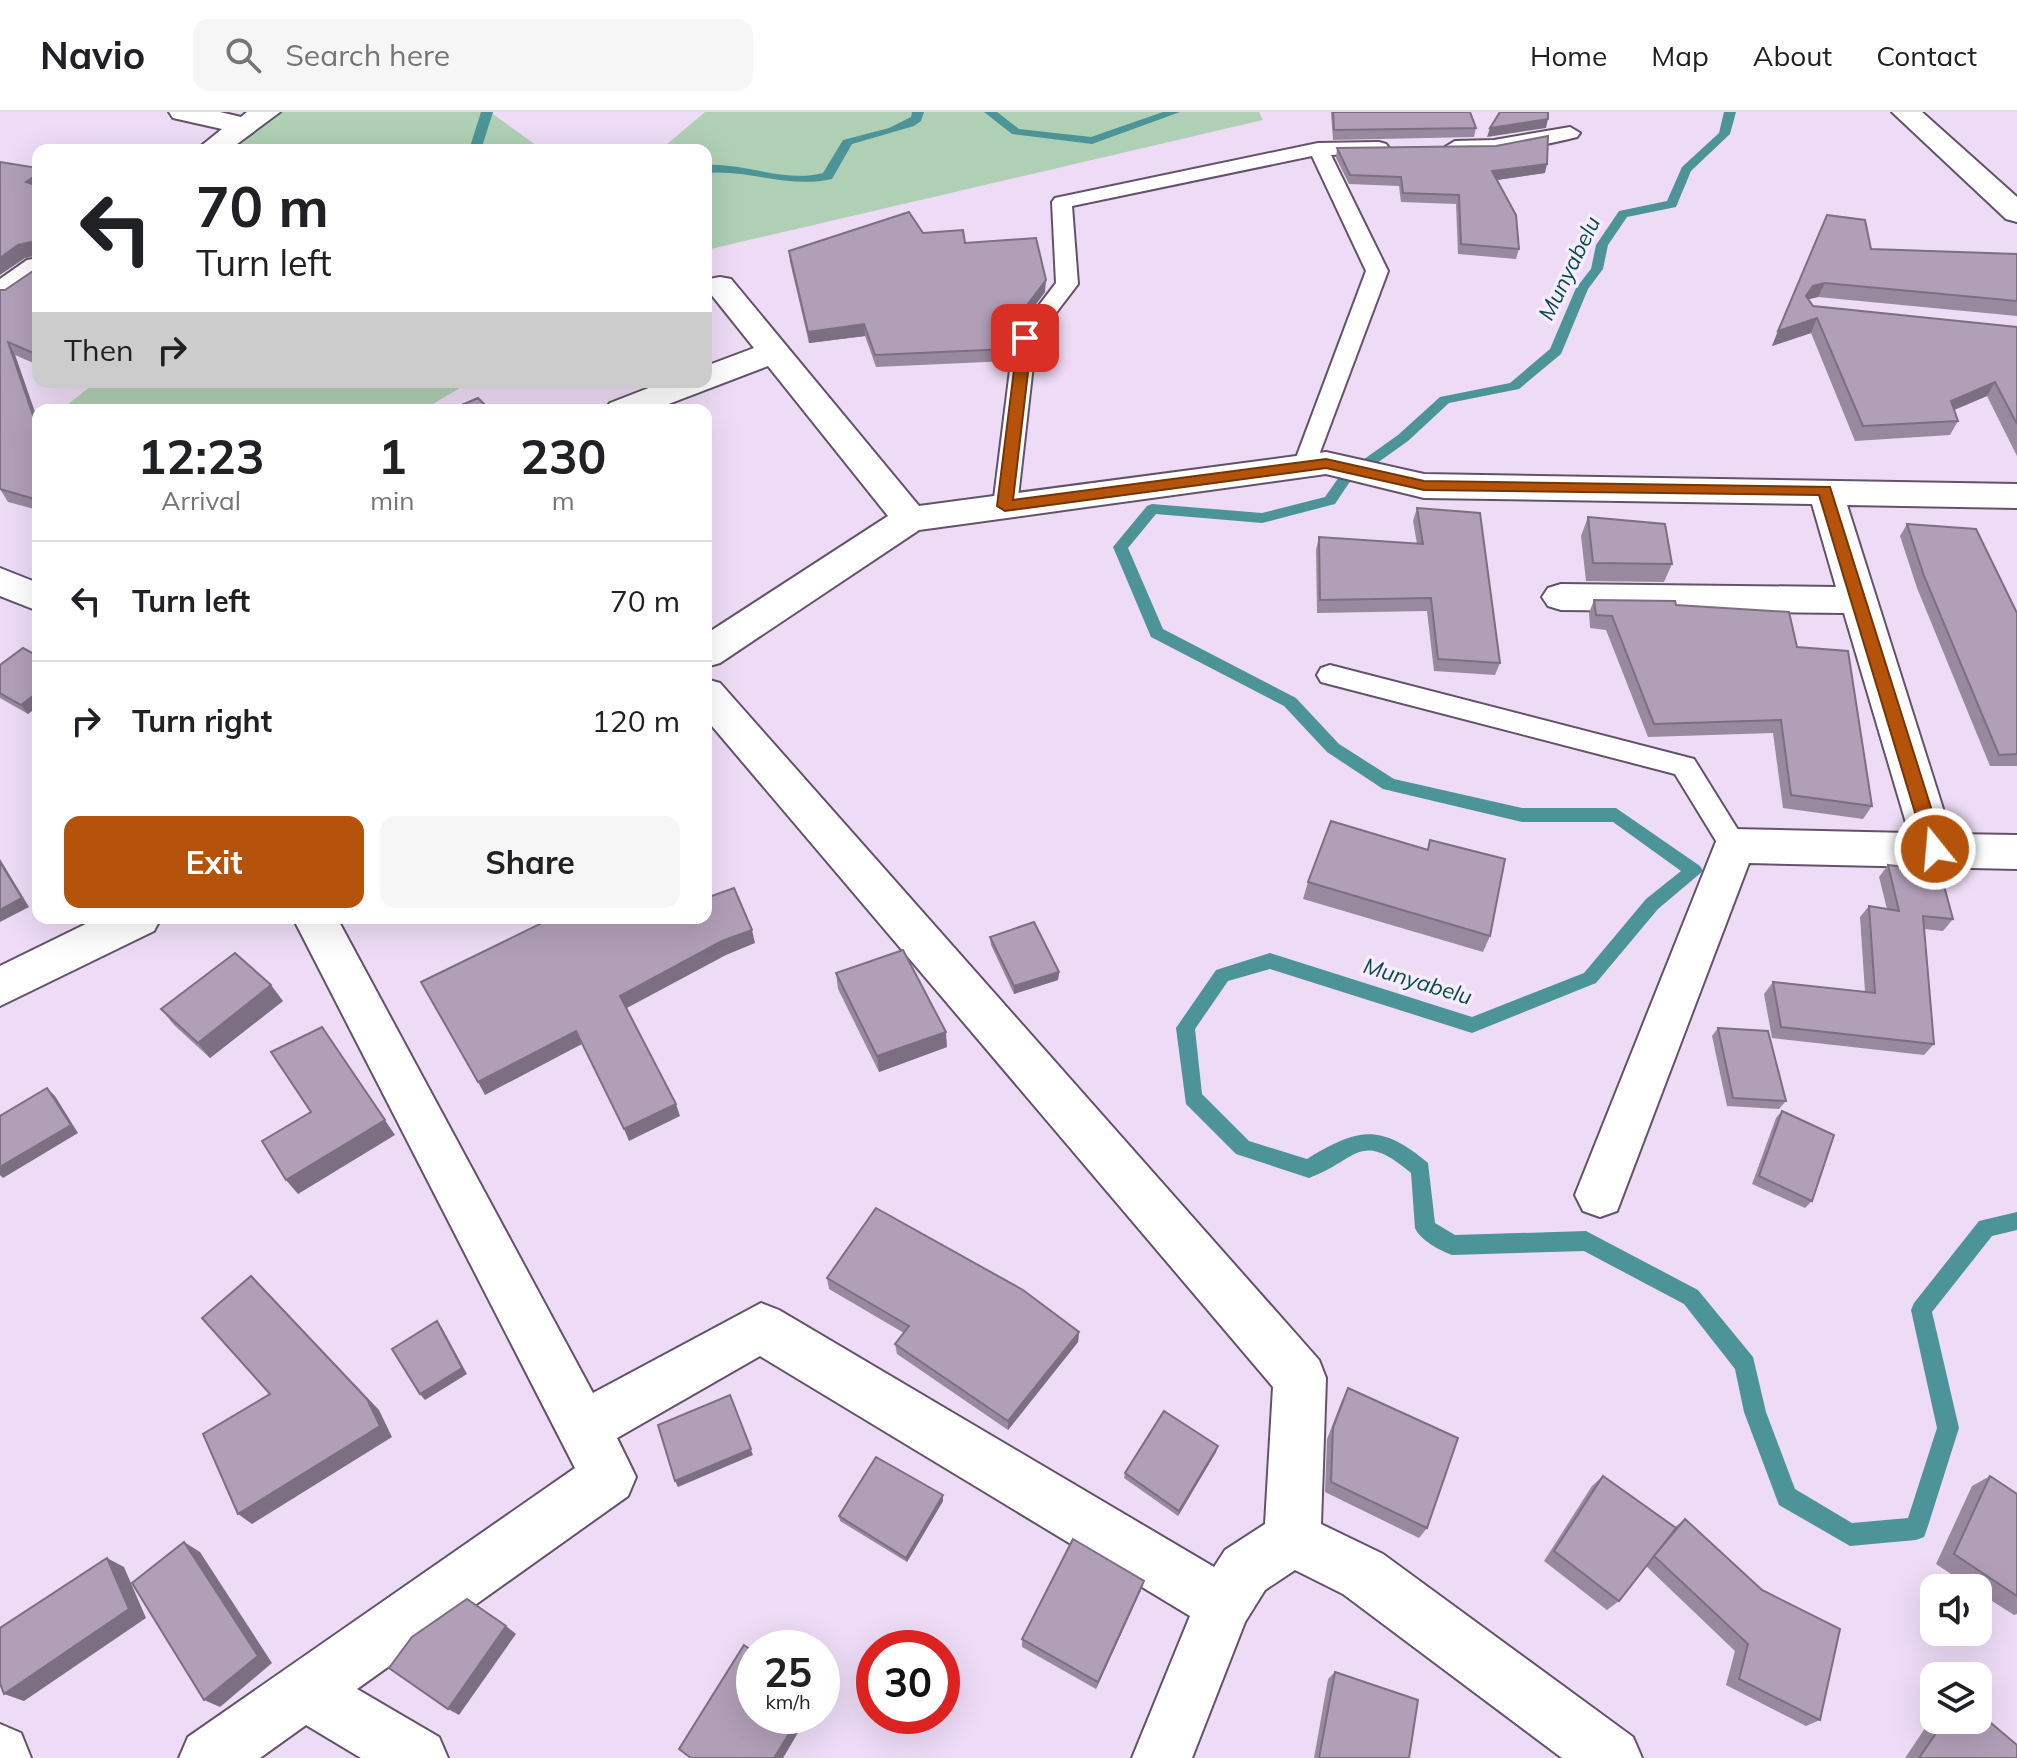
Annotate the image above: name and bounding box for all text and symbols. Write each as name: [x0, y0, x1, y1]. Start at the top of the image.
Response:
search box: [193, 19, 753, 91]
text: Navio: [40, 31, 145, 79]
icon: search: [221, 33, 265, 77]
text: Search here: [285, 36, 450, 74]
text: Home: [1530, 38, 1607, 73]
text: Map: [1651, 38, 1709, 73]
text: About: [1753, 38, 1832, 73]
text: Contact: [1876, 38, 1977, 73]
text: 70 m: [196, 171, 329, 241]
icon: left: [64, 176, 168, 280]
water label: Munyabelu: [1532, 211, 1606, 325]
text: Turn left: [196, 240, 332, 285]
pin: [991, 304, 1059, 372]
icon: arrive: [1003, 316, 1047, 360]
icon: right: [150, 328, 194, 372]
text: Then: [64, 331, 134, 369]
text: 12:23: [138, 426, 265, 486]
text: 1: [378, 426, 407, 486]
text: 230: [520, 426, 606, 486]
text: Arrival: [161, 484, 241, 517]
text: min: [370, 484, 414, 517]
text: m: [552, 484, 575, 517]
icon: left: [64, 579, 108, 623]
text: Turn left: [132, 582, 250, 620]
text: 70 m: [610, 582, 680, 620]
icon: right: [64, 699, 108, 743]
text: Turn right: [132, 702, 272, 740]
text: 120 m: [592, 702, 680, 740]
position arrow: [1893, 807, 1977, 891]
button: Exit: [64, 816, 364, 908]
button: Share: [380, 816, 680, 908]
water label: Munyabelu: [1360, 951, 1476, 1011]
map controls: [1920, 1574, 1992, 1734]
button: sound: [1920, 1574, 1992, 1646]
speed limit sign: 30: [856, 1630, 960, 1734]
text: 25: [764, 1647, 812, 1697]
button: layers: [1920, 1662, 1992, 1734]
text: km/h: [765, 1689, 811, 1714]

